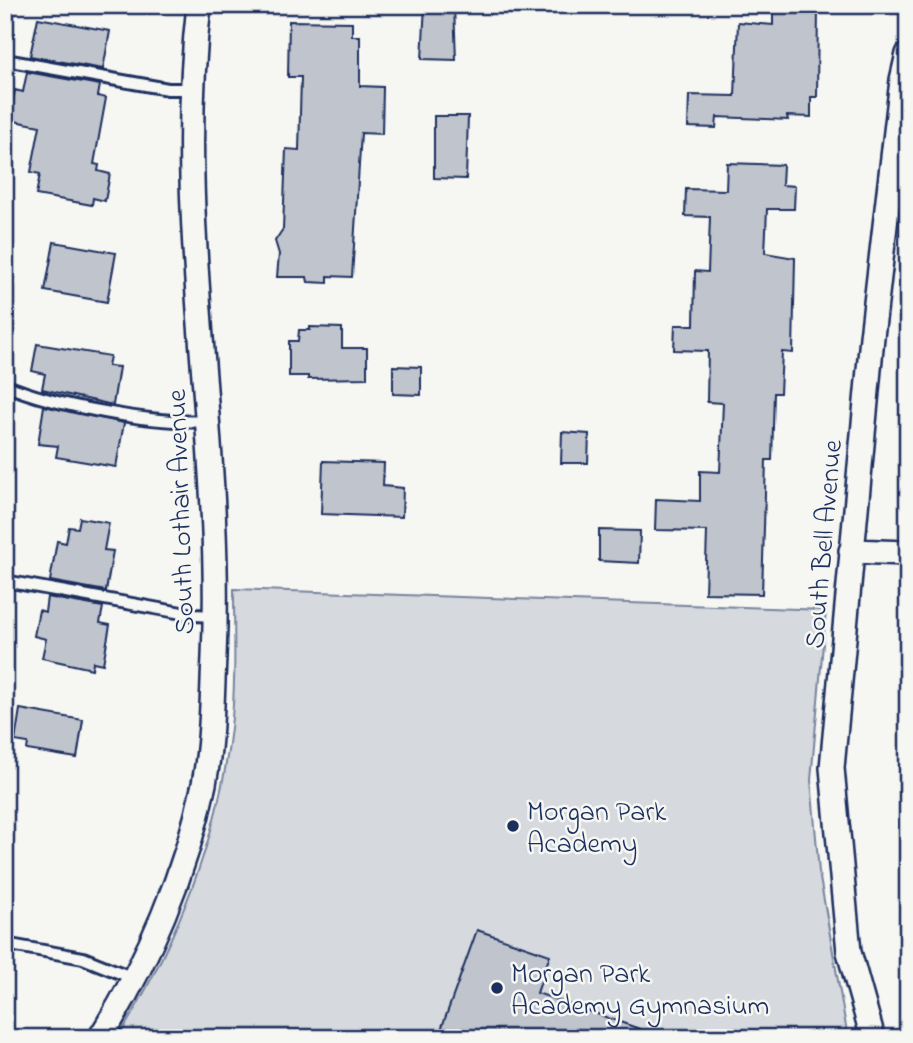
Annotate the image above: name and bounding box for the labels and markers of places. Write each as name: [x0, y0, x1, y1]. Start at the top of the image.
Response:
place label: Morgan Park Academy: [527, 793, 667, 866]
marker: Morgan Park Academy: [505, 818, 521, 834]
place label: Morgan Park Academy Gymnasium: [511, 955, 769, 1028]
marker: Morgan Park Academy Gymnasium: [489, 980, 505, 996]

